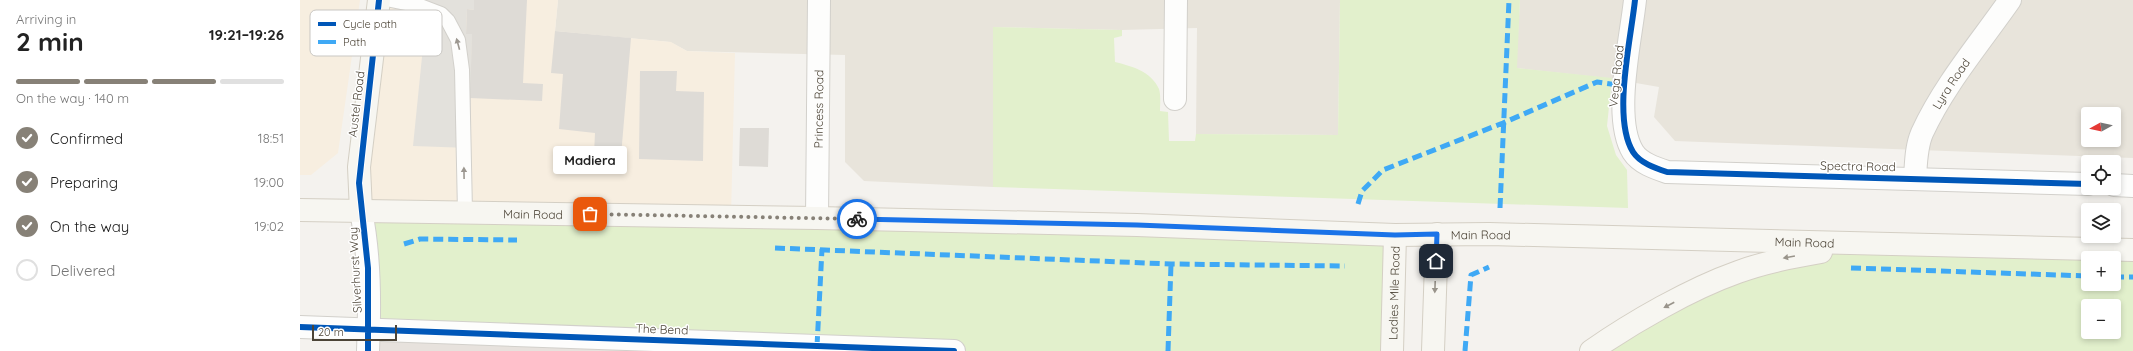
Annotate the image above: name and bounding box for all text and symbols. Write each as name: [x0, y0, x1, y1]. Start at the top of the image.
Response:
legend: [310, 10, 442, 56]
text: Arriving in: [16, 11, 76, 27]
text: Cycle path: [343, 17, 397, 31]
text: 2 min: [16, 25, 84, 58]
text: 19:21–19:26: [209, 25, 284, 44]
text: Path: [343, 35, 366, 49]
one-way arrow: [455, 38, 461, 50]
street label: Vega Road: [1605, 44, 1627, 108]
street label: Lyra Road: [1929, 55, 1973, 112]
street label: Austel Road: [344, 70, 368, 138]
street label: Princess Road: [810, 70, 826, 148]
text: On the way · 140 m: [16, 90, 129, 106]
north arrow: [2081, 107, 2121, 147]
map controls: [2081, 107, 2121, 339]
icon: check: [16, 127, 38, 149]
text: Confirmed: [50, 129, 123, 148]
text: 18:51: [258, 130, 284, 146]
callout: Madiera: [553, 146, 627, 174]
text: Madiera: [564, 152, 616, 168]
button: locate: [2081, 155, 2121, 195]
street label: Spectra Road: [1820, 158, 1896, 174]
one-way arrow: [461, 166, 467, 179]
icon: check: [16, 171, 38, 193]
text: Preparing: [50, 173, 118, 192]
text: 19:00: [254, 174, 284, 190]
pin: [573, 197, 607, 231]
courier: [837, 199, 877, 239]
icon: bag: [579, 203, 601, 225]
button: layers: [2081, 203, 2121, 243]
street label: Main Road: [503, 206, 563, 222]
icon: bike: [846, 208, 868, 230]
icon: check: [16, 215, 38, 237]
text: On the way: [50, 217, 129, 236]
text: 19:02: [255, 218, 284, 234]
street label: Main Road: [1451, 226, 1511, 242]
street label: Silverhurst Way: [345, 227, 365, 313]
street label: Main Road: [1774, 234, 1835, 250]
pin: [1419, 244, 1453, 278]
street label: Ladies Mile Road: [1385, 246, 1402, 340]
icon: home: [1425, 250, 1447, 272]
button: +: [2081, 251, 2121, 291]
one-way arrow: [1783, 254, 1795, 260]
text: Delivered: [50, 261, 115, 280]
one-way arrow: [1432, 281, 1438, 294]
button: −: [2081, 299, 2121, 339]
one-way arrow: [1663, 301, 1675, 308]
street label: The Bend: [635, 321, 689, 337]
scale bar: [312, 323, 397, 342]
text: 20 m: [318, 325, 344, 339]

